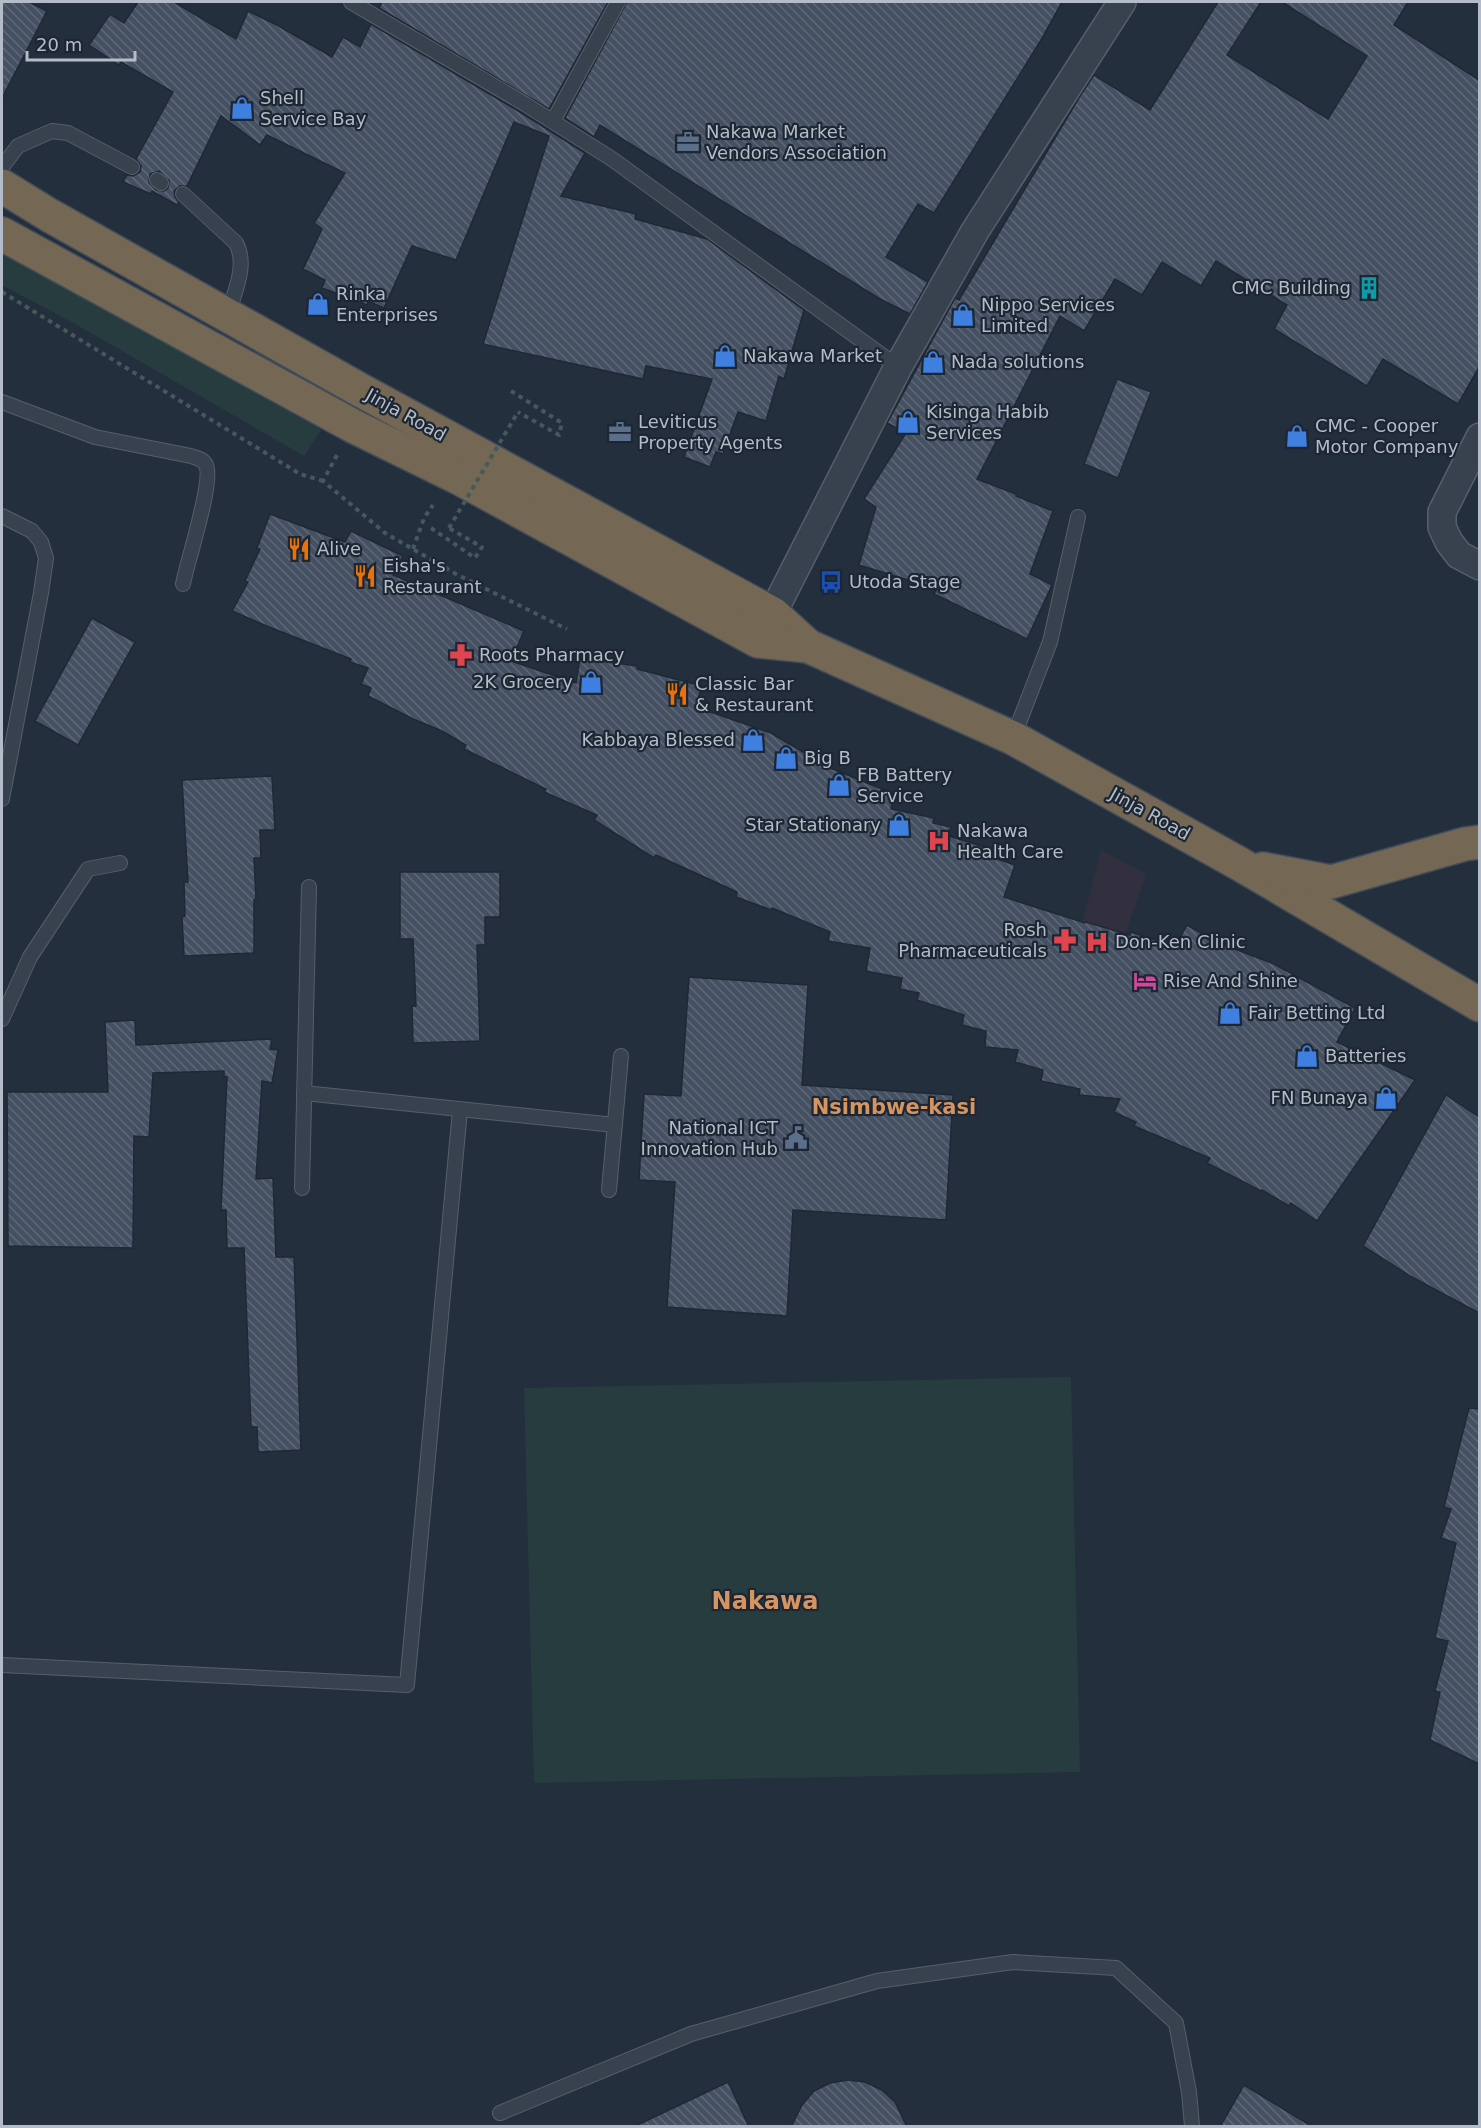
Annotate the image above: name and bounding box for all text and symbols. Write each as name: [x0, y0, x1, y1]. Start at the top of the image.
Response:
scale bar: [27, 24, 135, 62]
text: 20 m: [36, 34, 82, 55]
place label: Shell Service Bay: [260, 87, 367, 129]
shop icon: Shell Service Bay: [229, 95, 255, 121]
place label: Nakawa Market Vendors Association: [706, 121, 887, 163]
office icon: Nakawa Market Vendors Association: [675, 129, 701, 155]
building icon: CMC Building: [1356, 275, 1382, 301]
place label: CMC Building: [1232, 277, 1351, 298]
place label: Rinka Enterprises: [336, 283, 438, 325]
shop icon: Rinka Enterprises: [305, 291, 331, 317]
place label: Nippo Services Limited: [981, 294, 1115, 336]
shop icon: Nippo Services Limited: [950, 302, 976, 328]
shop icon: Nakawa Market: [712, 343, 738, 369]
place label: Nakawa Market: [743, 345, 882, 366]
shop icon: Nada solutions: [920, 349, 946, 375]
place label: Nada solutions: [951, 351, 1084, 372]
street label: Jinja Road: [362, 383, 450, 445]
place label: Kisinga Habib Services: [926, 401, 1049, 443]
shop icon: Kisinga Habib Services: [895, 409, 921, 435]
place label: Leviticus Property Agents: [638, 411, 783, 453]
place label: CMC - Cooper Motor Company: [1315, 415, 1459, 457]
office icon: Leviticus Property Agents: [607, 419, 633, 445]
shop icon: CMC - Cooper Motor Company: [1284, 423, 1310, 449]
restaurant icon: Alive: [286, 536, 312, 562]
place label: Alive: [317, 538, 361, 559]
place label: Eisha's Restaurant: [383, 555, 482, 597]
restaurant icon: Eisha's Restaurant: [352, 563, 378, 589]
bus stop icon: Utoda Stage: [818, 569, 844, 595]
place label: Utoda Stage: [849, 571, 960, 592]
pharmacy icon: Roots Pharmacy: [448, 642, 474, 668]
place label: Roots Pharmacy: [479, 644, 625, 665]
shop icon: 2K Grocery: [578, 669, 604, 695]
place label: 2K Grocery: [473, 671, 573, 692]
place label: Classic Bar & Restaurant: [695, 673, 813, 715]
restaurant icon: Classic Bar & Restaurant: [664, 681, 690, 707]
shop icon: Kabbaya Blessed: [740, 727, 766, 753]
place label: Kabbaya Blessed: [582, 729, 735, 750]
shop icon: Big B: [773, 745, 799, 771]
place label: Big B: [804, 747, 851, 768]
place label: FB Battery Service: [857, 764, 952, 806]
shop icon: FB Battery Service: [826, 772, 852, 798]
street label: Jinja Road: [1106, 782, 1194, 844]
shop icon: Star Stationary: [886, 812, 912, 838]
place label: Star Stationary: [745, 814, 881, 835]
place label: Nakawa Health Care: [957, 820, 1064, 862]
hospital icon: Nakawa Health Care: [926, 828, 952, 854]
place label: Rosh Pharmaceuticals: [898, 919, 1047, 961]
pharmacy icon: Rosh Pharmaceuticals: [1052, 927, 1078, 953]
hospital icon: Don-Ken Clinic: [1084, 929, 1110, 955]
place label: Don-Ken Clinic: [1115, 931, 1246, 952]
hotel icon: Rise And Shine: [1132, 968, 1158, 994]
place label: Rise And Shine: [1163, 970, 1298, 991]
shop icon: Fair Betting Ltd: [1217, 1000, 1243, 1026]
place label: Fair Betting Ltd: [1248, 1002, 1385, 1023]
shop icon: Batteries: [1294, 1043, 1320, 1069]
place label: Batteries: [1325, 1045, 1406, 1066]
shop icon: FN Bunaya: [1373, 1085, 1399, 1111]
place label: FN Bunaya: [1271, 1087, 1368, 1108]
district label: Nsimbwe-kasi: [812, 1095, 976, 1119]
place label: National ICT Innovation Hub: [641, 1117, 779, 1159]
public building icon: National ICT Innovation Hub: [783, 1125, 809, 1151]
district label: Nakawa: [712, 1587, 818, 1615]

